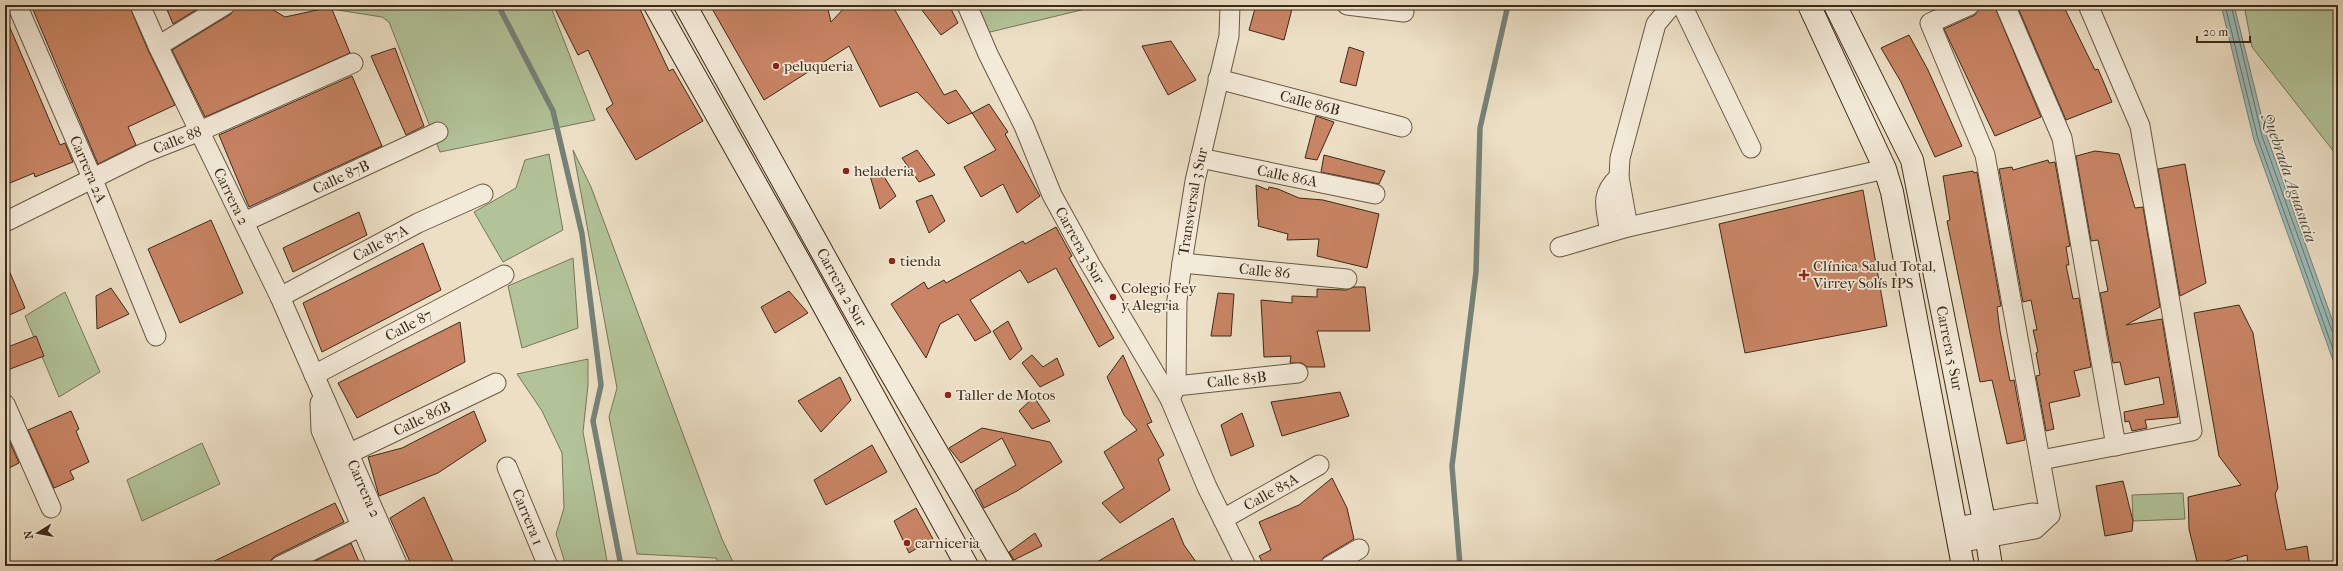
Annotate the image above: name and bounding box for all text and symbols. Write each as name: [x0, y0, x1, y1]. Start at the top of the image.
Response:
scale bar: [2197, 18, 2250, 44]
text: 20 m: [2203, 25, 2228, 39]
place label: peluqueria: [783, 57, 854, 75]
marker: peluqueria: [771, 61, 781, 71]
street label: Calle 86B: [1278, 87, 1342, 119]
water label: Quebrada Aguasucia: [2258, 110, 2321, 245]
street label: Calle 88: [150, 122, 204, 158]
street label: Carrera 2A: [66, 133, 110, 206]
street label: Transversal 3 Sur: [1174, 145, 1212, 257]
street label: Calle 87B: [310, 156, 372, 198]
street label: Calle 86A: [1255, 161, 1319, 191]
place label: heladeria: [854, 162, 915, 180]
street label: Carrera 2: [210, 165, 253, 228]
marker: heladeria: [841, 166, 851, 176]
street label: Carrera 3 Sur: [1051, 204, 1109, 288]
street label: Calle 87A: [350, 221, 412, 265]
street label: Carrera 2 Sur: [813, 245, 871, 331]
place label: tienda: [900, 252, 942, 270]
marker: tienda: [887, 256, 897, 266]
place label: Clínica Salud Total, Virrey Solís IPS: [1812, 257, 1936, 292]
street label: Calle 86: [1238, 260, 1292, 283]
marker: Clínica Salud Total, Virrey Solís IPS: [1798, 269, 1810, 281]
place label: Colegio Fey y Alegria: [1121, 279, 1197, 314]
marker: Colegio Fey y Alegria: [1108, 292, 1118, 302]
street label: Carrera 5 Sur: [1932, 304, 1967, 393]
street label: Calle 87: [382, 305, 435, 345]
street label: Calle 85B: [1206, 367, 1267, 392]
place label: Taller de Motos: [956, 386, 1056, 404]
marker: Taller de Motos: [943, 390, 953, 400]
street label: Calle 86B: [390, 397, 453, 440]
street label: Carrera 2: [343, 457, 385, 521]
street label: Calle 85A: [1241, 469, 1302, 515]
street label: Carrera 1: [508, 486, 547, 548]
north arrow: [18, 513, 58, 553]
text: N: [21, 529, 36, 540]
place label: carniceria: [915, 534, 981, 552]
marker: carniceria: [902, 538, 912, 548]

